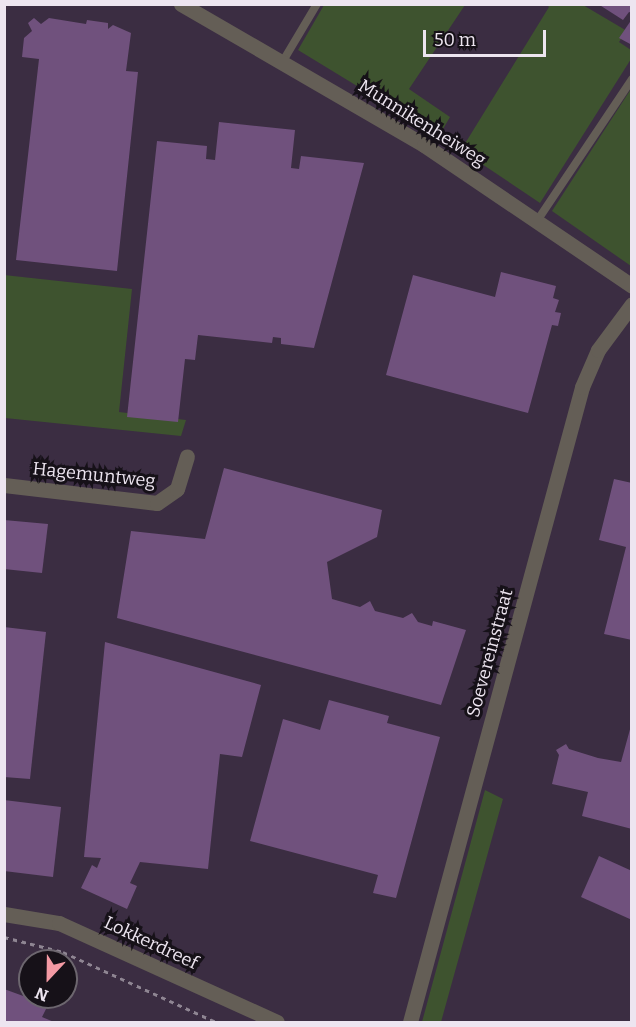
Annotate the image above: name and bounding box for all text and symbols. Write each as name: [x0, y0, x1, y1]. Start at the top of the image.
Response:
scale bar: [426, 18, 549, 56]
text: 50 m: [434, 29, 476, 51]
street label: Munnikenheiweg: [354, 75, 490, 171]
street label: Hagemuntweg: [31, 458, 157, 492]
street label: Soevereinstraat: [462, 586, 518, 720]
street label: Lokkerdreef: [101, 912, 201, 974]
north arrow: [18, 949, 78, 1009]
text: N: [33, 983, 51, 1005]

